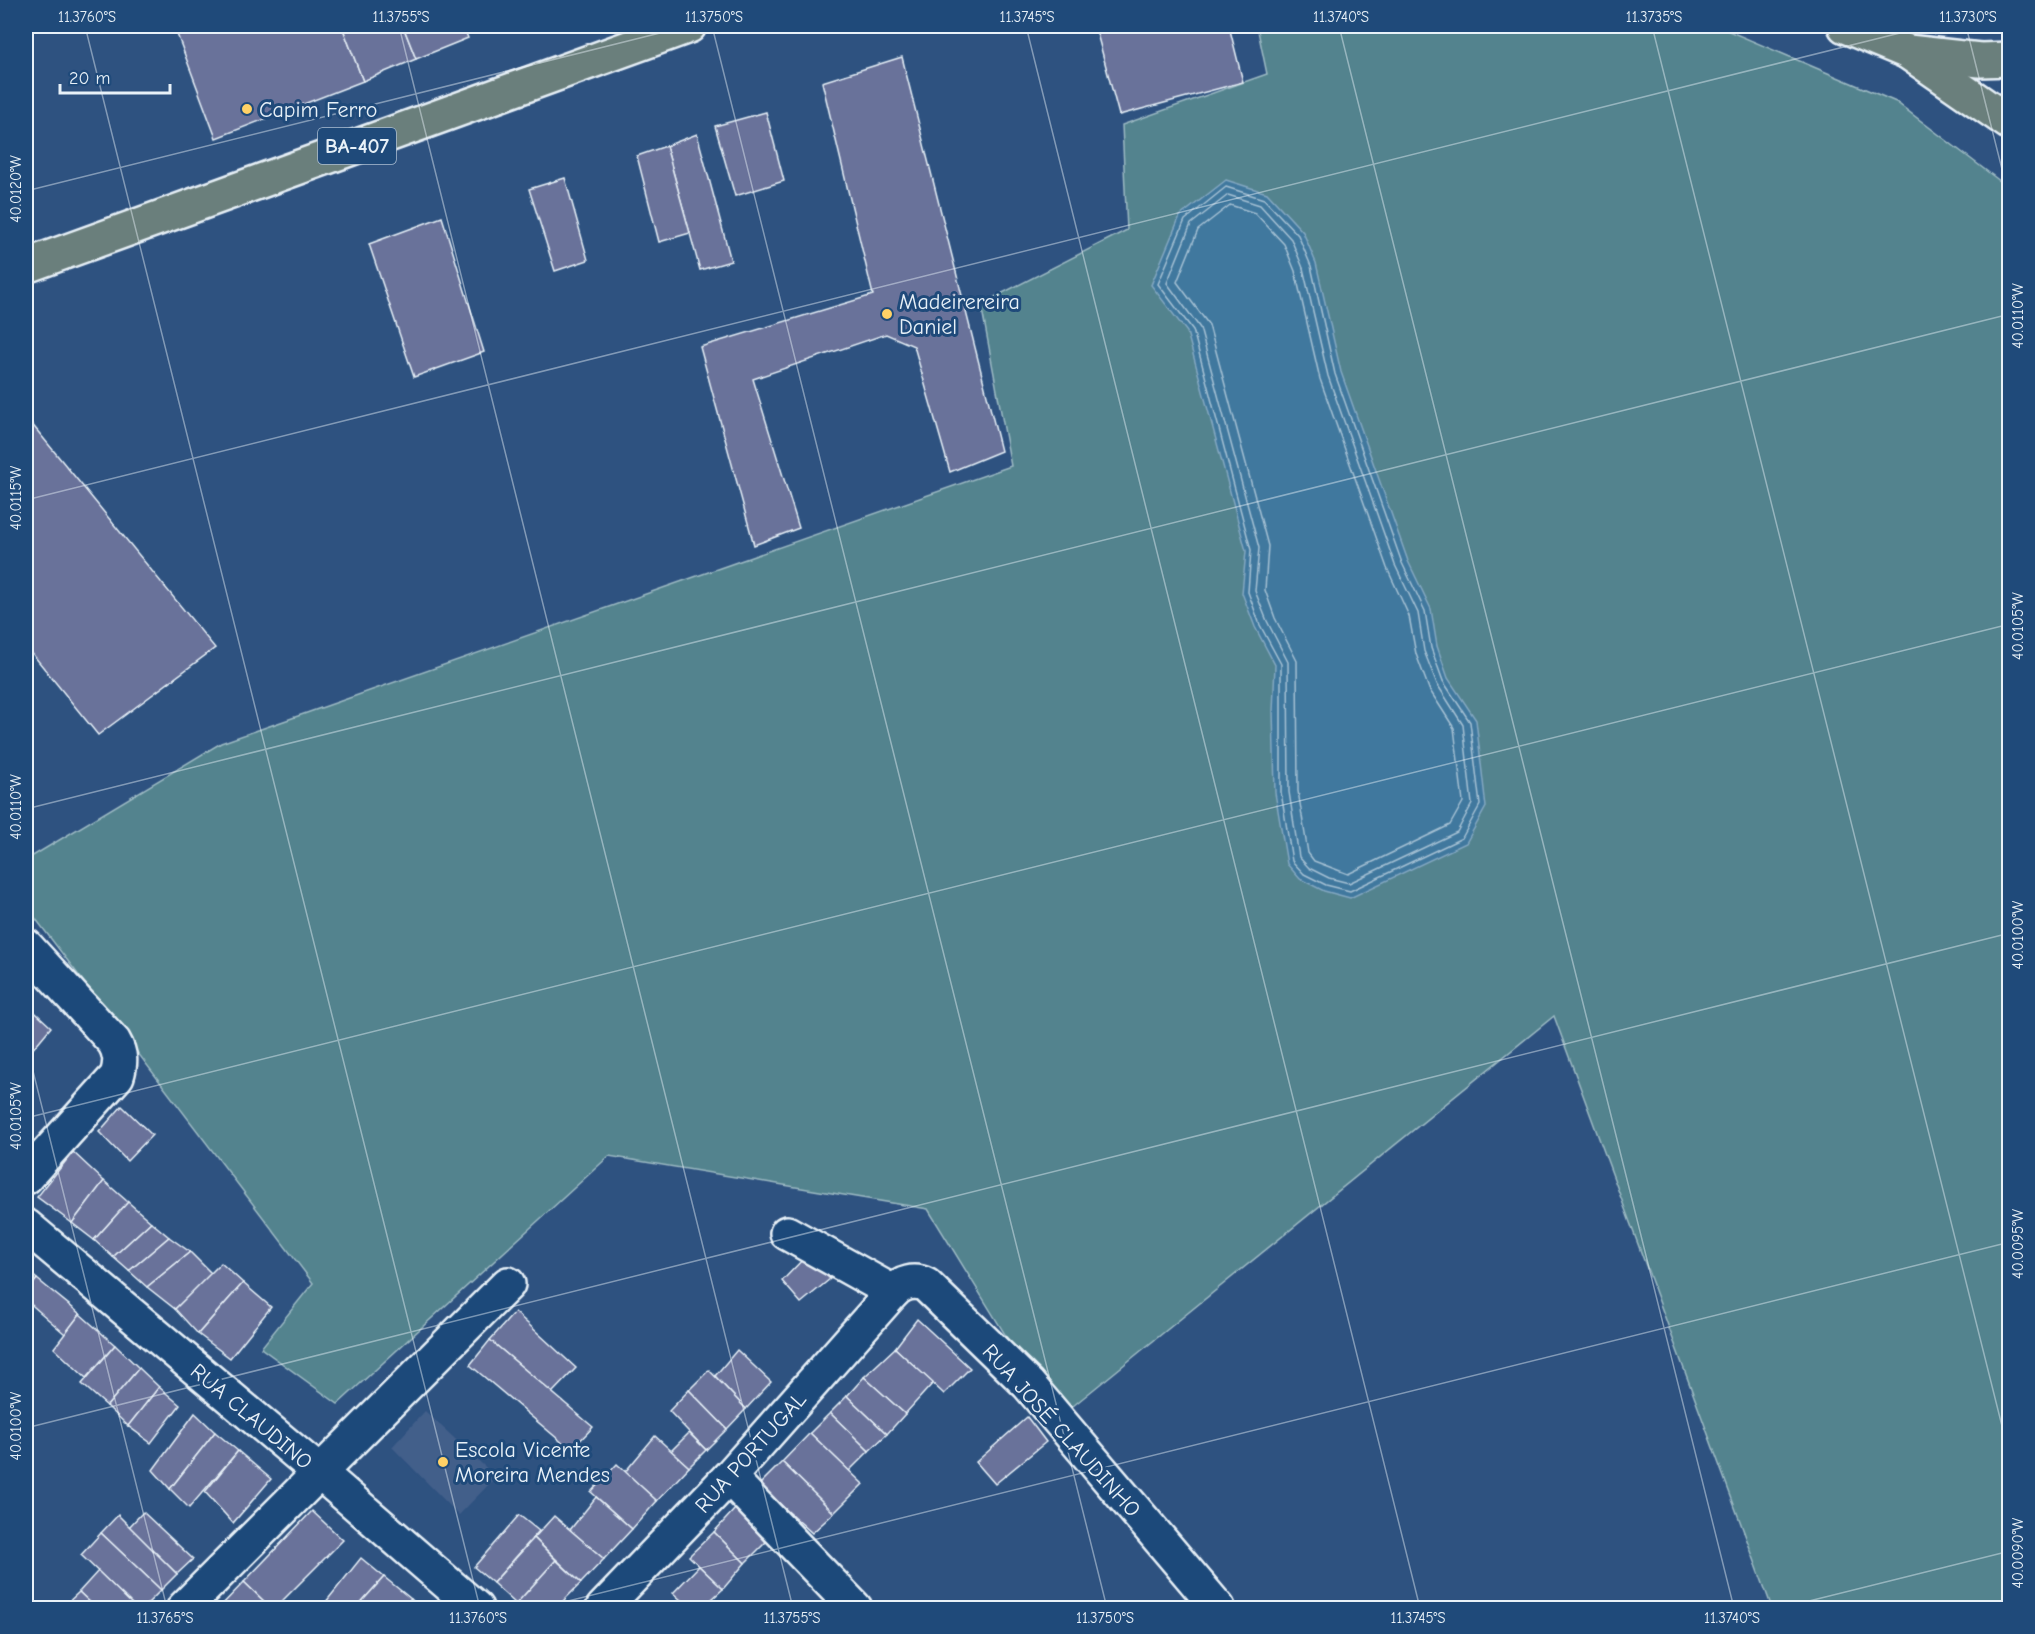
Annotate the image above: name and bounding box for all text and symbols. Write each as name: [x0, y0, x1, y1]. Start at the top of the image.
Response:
text: 11.3760°S: [58, 8, 116, 26]
text: 11.3755°S: [372, 8, 430, 26]
text: 11.3750°S: [685, 8, 743, 26]
text: 11.3745°S: [999, 8, 1055, 26]
text: 11.3740°S: [1313, 8, 1369, 26]
text: 11.3735°S: [1626, 8, 1682, 26]
text: 11.3730°S: [1939, 8, 1997, 26]
scale bar: [60, 57, 170, 95]
text: 20 m: [69, 68, 110, 89]
place label: Capim Ferro: [259, 97, 377, 123]
marker: Capim Ferro: [240, 102, 254, 116]
road number: BA-407: [318, 128, 396, 164]
text: 40.0120°W: [7, 155, 25, 223]
text: 40.0110°W: [2009, 283, 2027, 349]
place label: Madeirereira Daniel: [899, 289, 1020, 340]
marker: Madeirereira Daniel: [880, 307, 894, 321]
text: 40.0115°W: [7, 466, 25, 530]
text: 40.0105°W: [2009, 592, 2027, 660]
text: 40.0110°W: [7, 774, 25, 840]
text: 40.0100°W: [2009, 901, 2027, 969]
text: 40.0105°W: [7, 1082, 25, 1150]
text: 40.0095°W: [2009, 1209, 2027, 1279]
street label: RUA JOSÉ CLAUDINHO: [977, 1339, 1146, 1523]
street label: RUA CLAUDINO: [185, 1358, 318, 1475]
street label: RUA PORTUGAL: [690, 1387, 812, 1519]
text: 40.0100°W: [7, 1392, 25, 1460]
place label: Escola Vicente Moreira Mendes: [455, 1437, 610, 1488]
marker: Escola Vicente Moreira Mendes: [436, 1455, 450, 1469]
text: 40.0090°W: [2009, 1518, 2027, 1588]
text: 11.3765°S: [136, 1609, 194, 1627]
text: 11.3760°S: [449, 1609, 507, 1627]
text: 11.3755°S: [763, 1609, 821, 1627]
text: 11.3750°S: [1076, 1609, 1134, 1627]
text: 11.3745°S: [1390, 1609, 1446, 1627]
text: 11.3740°S: [1704, 1609, 1760, 1627]

